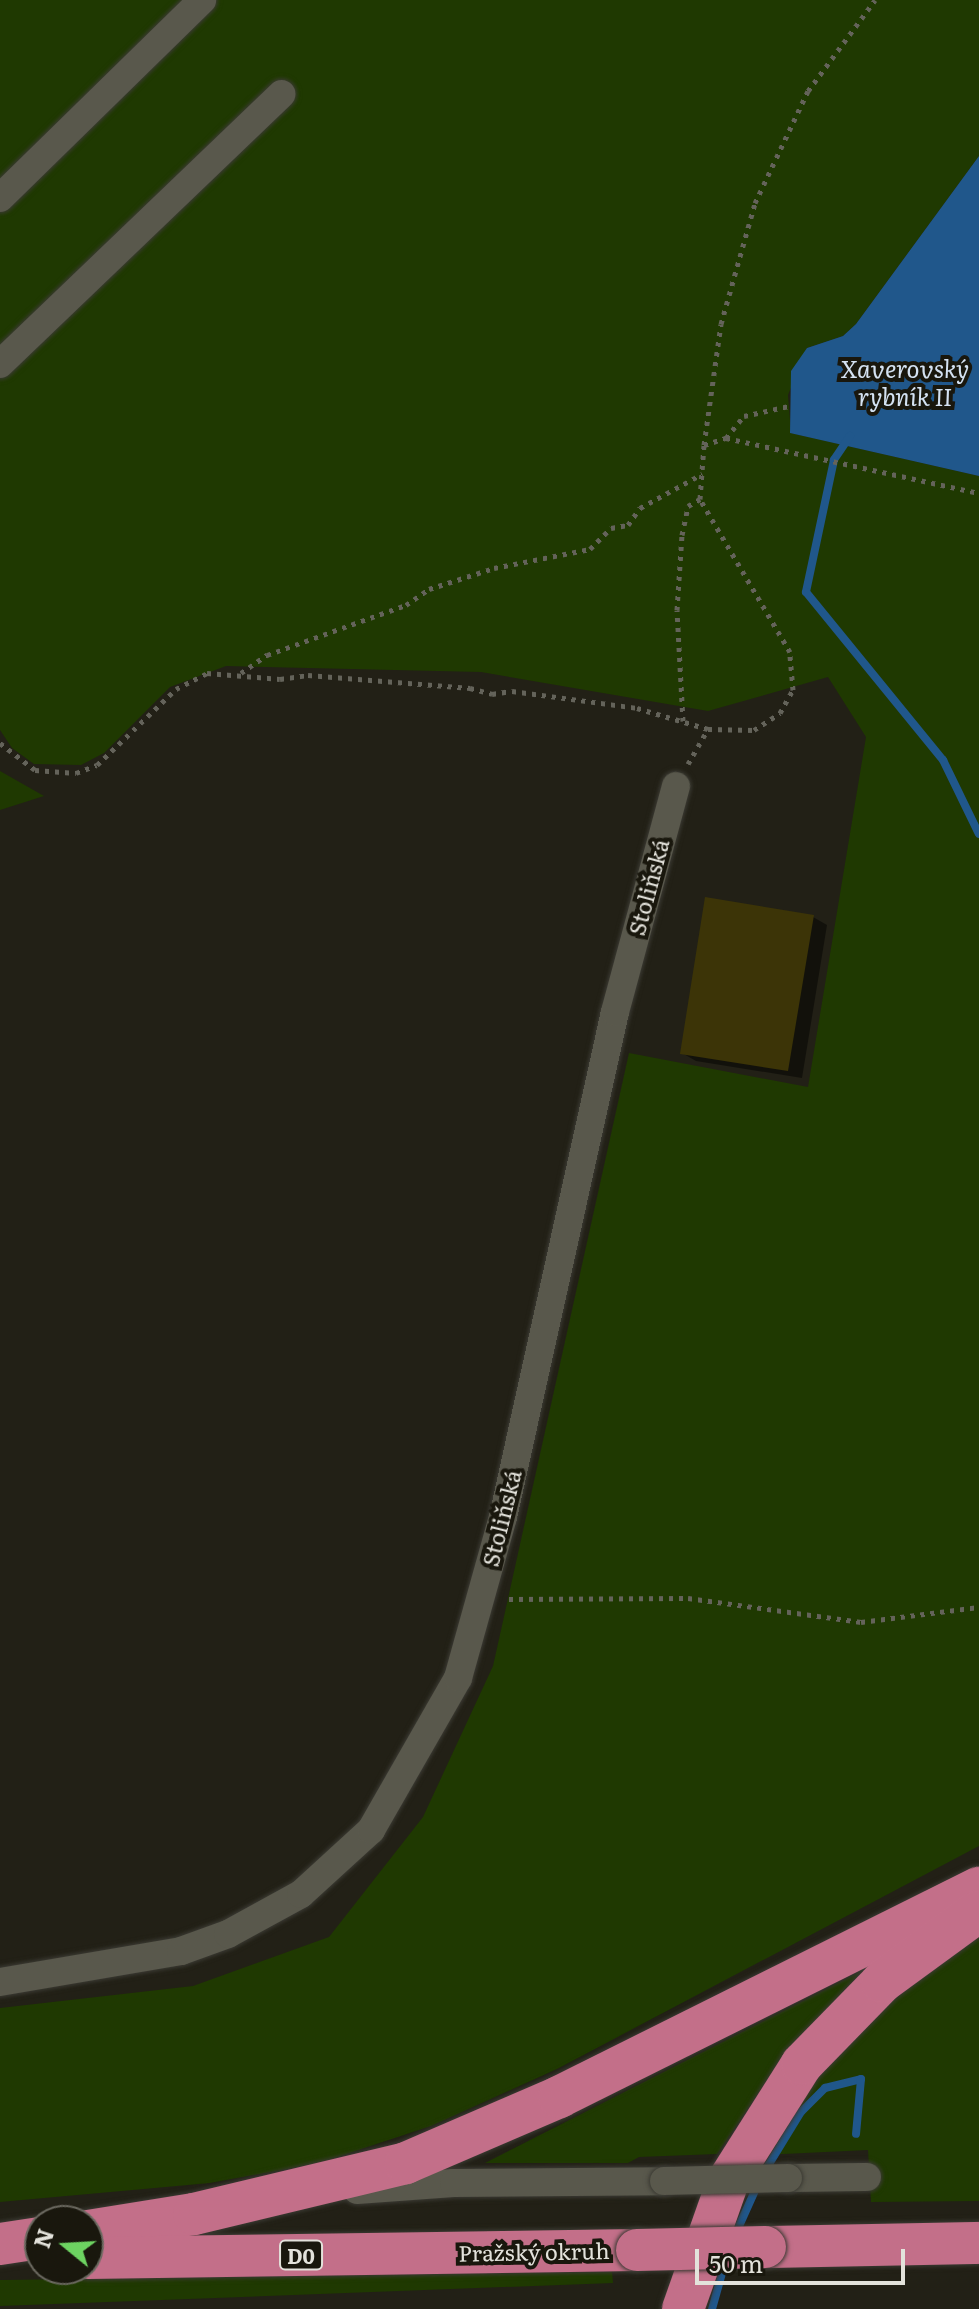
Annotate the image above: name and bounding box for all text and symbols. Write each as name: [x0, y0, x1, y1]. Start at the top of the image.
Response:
water label: Xaverovský rybník II: [841, 354, 969, 410]
street label: Stoliňská: [623, 836, 673, 938]
street label: Stoliňská: [476, 1467, 526, 1569]
north arrow: [24, 2205, 104, 2285]
text: N: [24, 2224, 61, 2252]
scale bar: [699, 2233, 909, 2283]
street label: Pražský okruh: [458, 2236, 610, 2266]
road number: D0: [279, 2239, 323, 2271]
text: 50 m: [709, 2245, 763, 2280]

